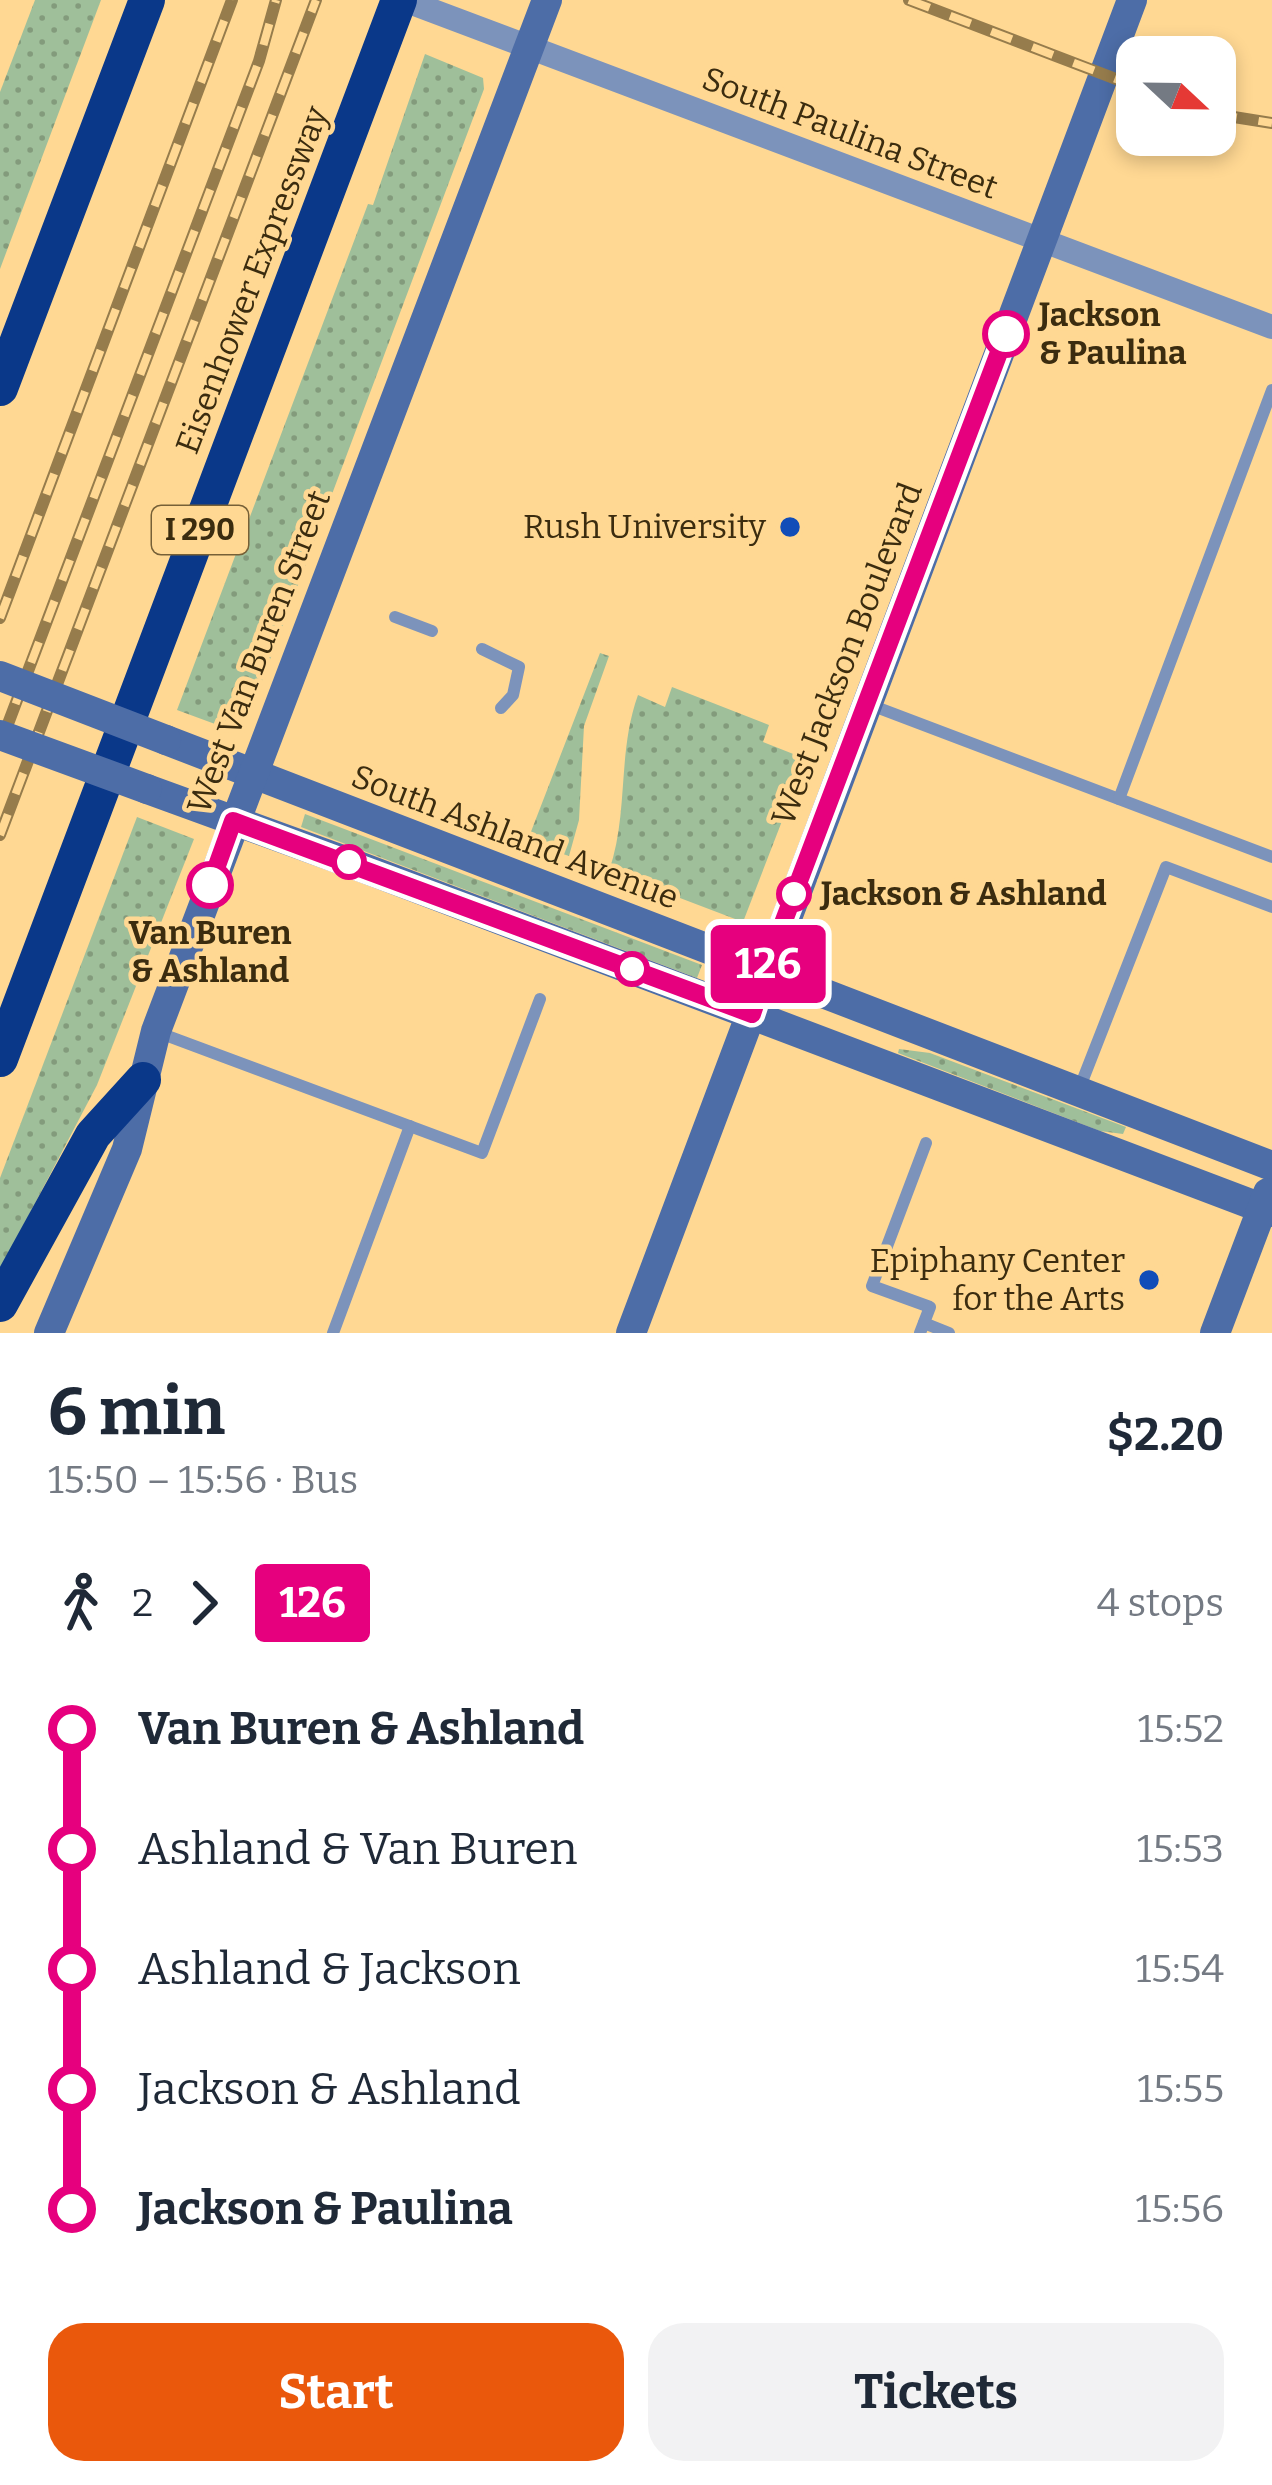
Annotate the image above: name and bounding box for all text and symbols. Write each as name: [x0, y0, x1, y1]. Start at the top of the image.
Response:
north arrow: [1116, 36, 1236, 156]
map controls: [1116, 36, 1236, 156]
street label: South Paulina Street: [697, 58, 1003, 208]
street label: Eisenhower Expressway: [167, 100, 337, 459]
place label: Jackson & Paulina: [1037, 295, 1187, 373]
marker: Jackson & Paulina: [984, 312, 1028, 356]
street label: West Jackson Boulevard: [763, 477, 931, 831]
street label: West Van Buren Street: [179, 485, 339, 819]
road number: I 290: [152, 506, 248, 554]
place label: Rush University: [523, 507, 767, 547]
marker: Rush University: [777, 514, 803, 540]
street label: South Ashland Avenue: [346, 756, 684, 918]
unlabelled marker: [333, 846, 365, 878]
marker: Van Buren & Ashland: [188, 863, 232, 907]
place label: Jackson & Ashland: [819, 874, 1107, 914]
marker: Jackson & Ashland: [778, 878, 810, 910]
place label: Van Buren & Ashland: [128, 913, 292, 991]
line badge: 126: [699, 925, 837, 1003]
text: 126: [735, 939, 801, 989]
unlabelled marker: [616, 953, 648, 985]
place label: Epiphany Center for the Arts: [870, 1241, 1125, 1319]
marker: Epiphany Center for the Arts: [1136, 1267, 1162, 1293]
text: 6 min: [48, 1372, 225, 1451]
text: $2.20: [1107, 1408, 1224, 1462]
text: 15:50 – 15:56 · Bus: [48, 1457, 358, 1503]
icon: walk: [48, 1570, 114, 1636]
icon: forward: [171, 1570, 237, 1636]
text: 126: [279, 1578, 346, 1628]
text: 2: [132, 1580, 153, 1626]
text: 4 stops: [1097, 1580, 1224, 1626]
text: Van Buren & Ashland: [138, 1702, 584, 1756]
text: 15:52: [1138, 1706, 1224, 1752]
text: Ashland & Van Buren: [138, 1822, 577, 1876]
text: 15:53: [1137, 1826, 1224, 1872]
text: Ashland & Jackson: [138, 1942, 521, 1996]
text: 15:54: [1136, 1946, 1224, 1992]
text: Jackson & Ashland: [138, 2062, 521, 2116]
text: 15:55: [1137, 2066, 1224, 2112]
text: Jackson & Paulina: [138, 2182, 513, 2236]
text: 15:56: [1135, 2186, 1224, 2232]
button: Start: [48, 2323, 624, 2461]
button: Tickets: [648, 2323, 1224, 2461]

